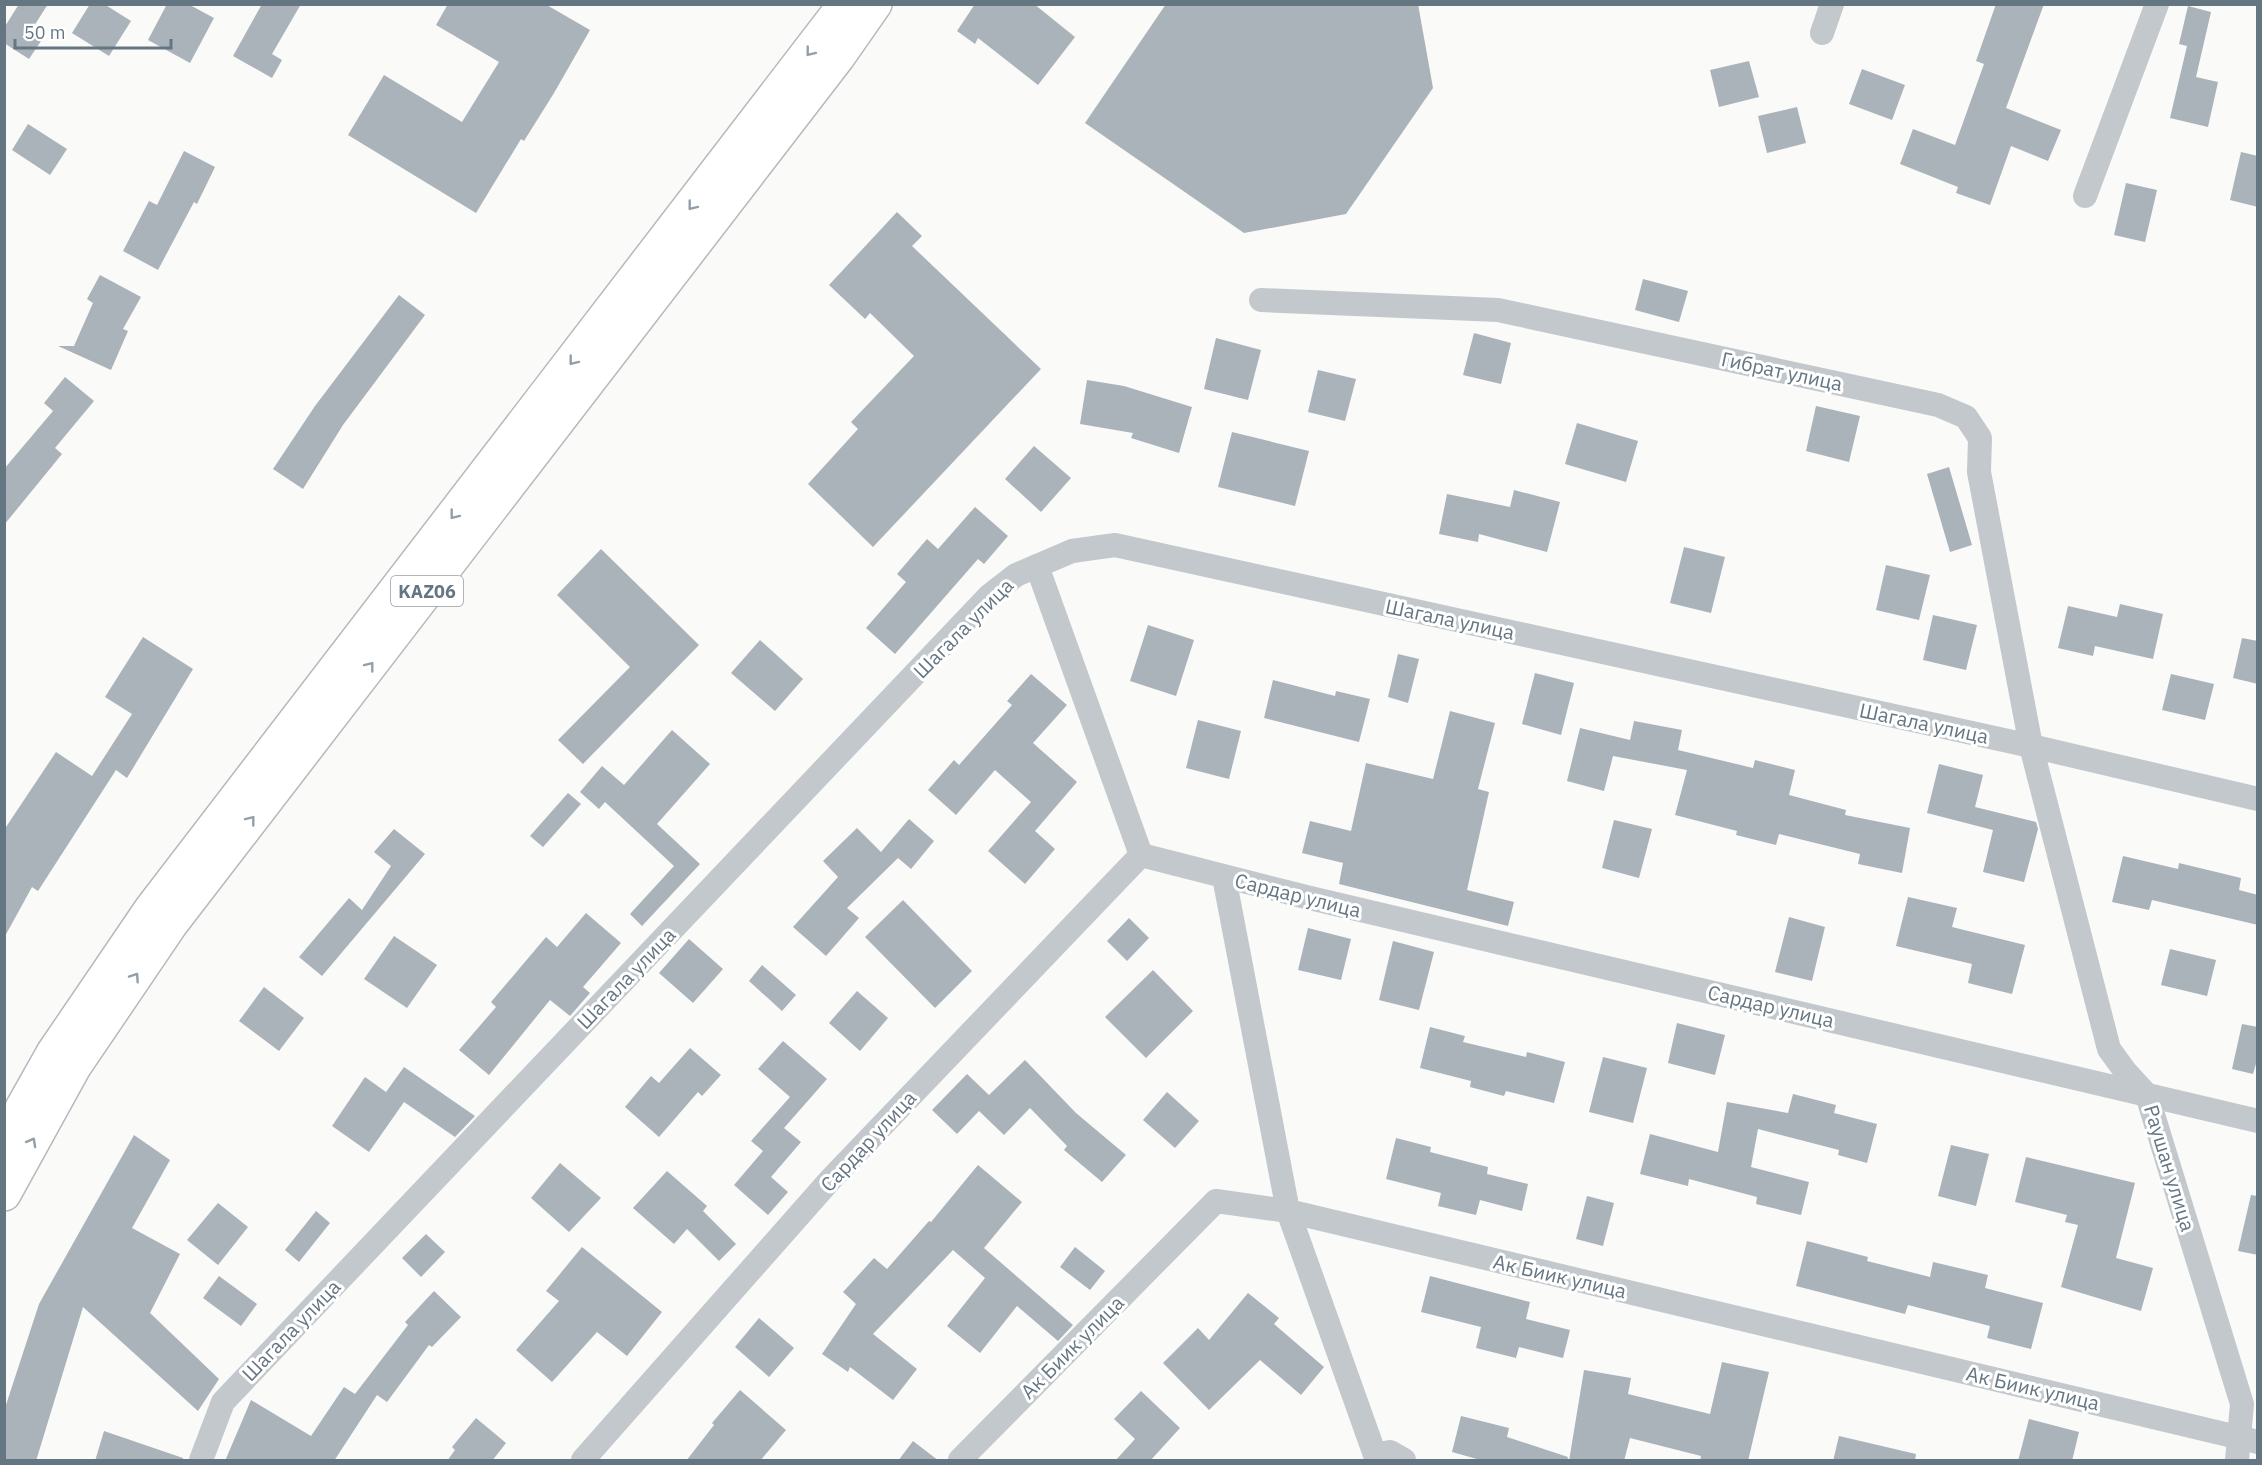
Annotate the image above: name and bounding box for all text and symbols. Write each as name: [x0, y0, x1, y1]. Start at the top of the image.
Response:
scale bar: [15, 12, 171, 50]
text: 50 m: [24, 21, 66, 44]
one-way arrow: [807, 45, 818, 56]
one-way arrow: [688, 200, 699, 211]
street label: Гибрат улица: [1719, 345, 1845, 397]
one-way arrow: [569, 354, 580, 365]
one-way arrow: [450, 509, 461, 520]
street label: Шагала улица: [907, 572, 1019, 684]
road number: KАZ06: [391, 576, 463, 606]
street label: Шагала улица: [1383, 592, 1517, 646]
one-way arrow: [362, 661, 373, 672]
street label: Шагала улица: [1857, 696, 1991, 750]
one-way arrow: [243, 816, 254, 827]
street label: Сардар улица: [1232, 866, 1364, 924]
street label: Шагала улица: [571, 921, 681, 1035]
one-way arrow: [128, 973, 139, 984]
street label: Сардар улица: [1705, 978, 1837, 1034]
street label: Сардар улица: [814, 1084, 922, 1197]
street label: Раушан улица: [2138, 1101, 2202, 1235]
one-way arrow: [25, 1138, 36, 1148]
street label: Ак Биик улица: [1491, 1248, 1630, 1305]
street label: Шагала улица: [236, 1273, 346, 1387]
street label: Ак Биик улица: [1014, 1289, 1130, 1405]
street label: Ак Биик улица: [1964, 1360, 2103, 1417]

